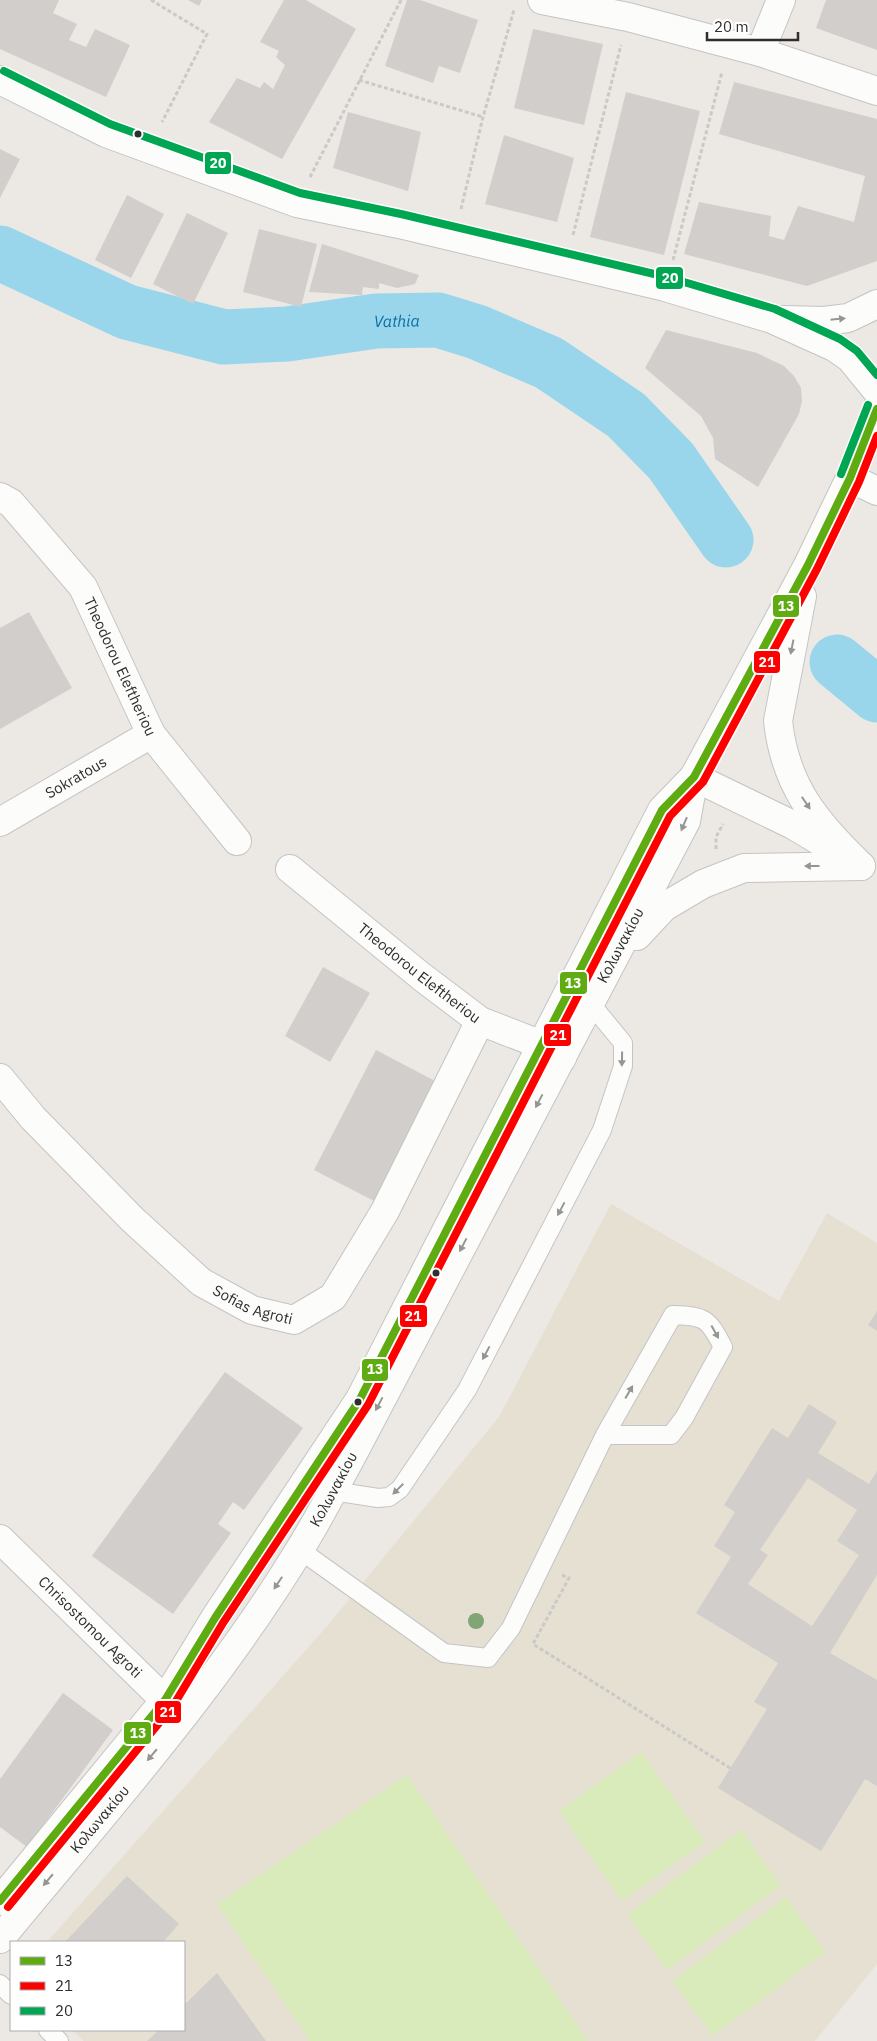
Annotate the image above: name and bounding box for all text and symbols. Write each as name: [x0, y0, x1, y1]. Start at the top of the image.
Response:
scale bar: [707, 10, 798, 42]
text: 20 m: [714, 17, 749, 36]
unlabelled marker: [133, 129, 143, 139]
line badge: 20: [204, 151, 232, 175]
text: 20: [210, 154, 226, 172]
line badge: 20: [655, 266, 684, 290]
text: 20: [662, 269, 678, 287]
water label: Vathia: [374, 310, 420, 331]
one-way arrow: [831, 315, 847, 323]
street label: Theodorou Eleftheriou: [80, 594, 161, 739]
line badge: 13: [772, 594, 800, 618]
text: 13: [778, 597, 794, 615]
one-way arrow: [787, 639, 795, 655]
line badge: 21: [753, 650, 781, 674]
text: 21: [759, 653, 776, 671]
street label: Sokratous: [42, 752, 110, 803]
one-way arrow: [801, 796, 811, 809]
one-way arrow: [679, 817, 687, 831]
one-way arrow: [804, 862, 820, 870]
street label: Κολωνακίου: [592, 904, 648, 986]
street label: Theodorou Eleftheriou: [354, 919, 485, 1027]
line badge: 13: [559, 971, 588, 995]
text: 13: [565, 974, 581, 992]
line badge: 21: [543, 1023, 572, 1047]
text: 21: [550, 1026, 567, 1044]
one-way arrow: [618, 1052, 626, 1068]
one-way arrow: [535, 1094, 543, 1109]
one-way arrow: [557, 1201, 565, 1216]
one-way arrow: [459, 1238, 467, 1252]
unlabelled marker: [431, 1268, 441, 1278]
street label: Sofias Agroti: [210, 1280, 295, 1328]
line badge: 21: [399, 1304, 428, 1328]
text: 21: [405, 1307, 422, 1325]
one-way arrow: [711, 1324, 719, 1339]
one-way arrow: [482, 1345, 490, 1360]
line badge: 13: [361, 1358, 389, 1382]
text: 13: [367, 1360, 383, 1378]
one-way arrow: [625, 1386, 634, 1399]
unlabelled marker: [353, 1397, 363, 1407]
one-way arrow: [375, 1397, 383, 1412]
street label: Κολωνακίου: [305, 1448, 361, 1530]
one-way arrow: [392, 1483, 404, 1495]
street label: Chrisostomou Agroti: [35, 1572, 146, 1682]
one-way arrow: [273, 1576, 283, 1589]
line badge: 21: [154, 1700, 182, 1724]
text: 21: [160, 1703, 177, 1721]
line badge: 13: [123, 1721, 152, 1745]
text: 13: [130, 1724, 146, 1742]
one-way arrow: [147, 1749, 158, 1761]
street label: Κολωνακίου: [66, 1781, 133, 1857]
one-way arrow: [43, 1874, 54, 1887]
legend: [10, 1941, 185, 2031]
text: 13: [55, 1951, 73, 1970]
text: 21: [55, 1976, 73, 1995]
text: 20: [55, 2001, 73, 2020]

